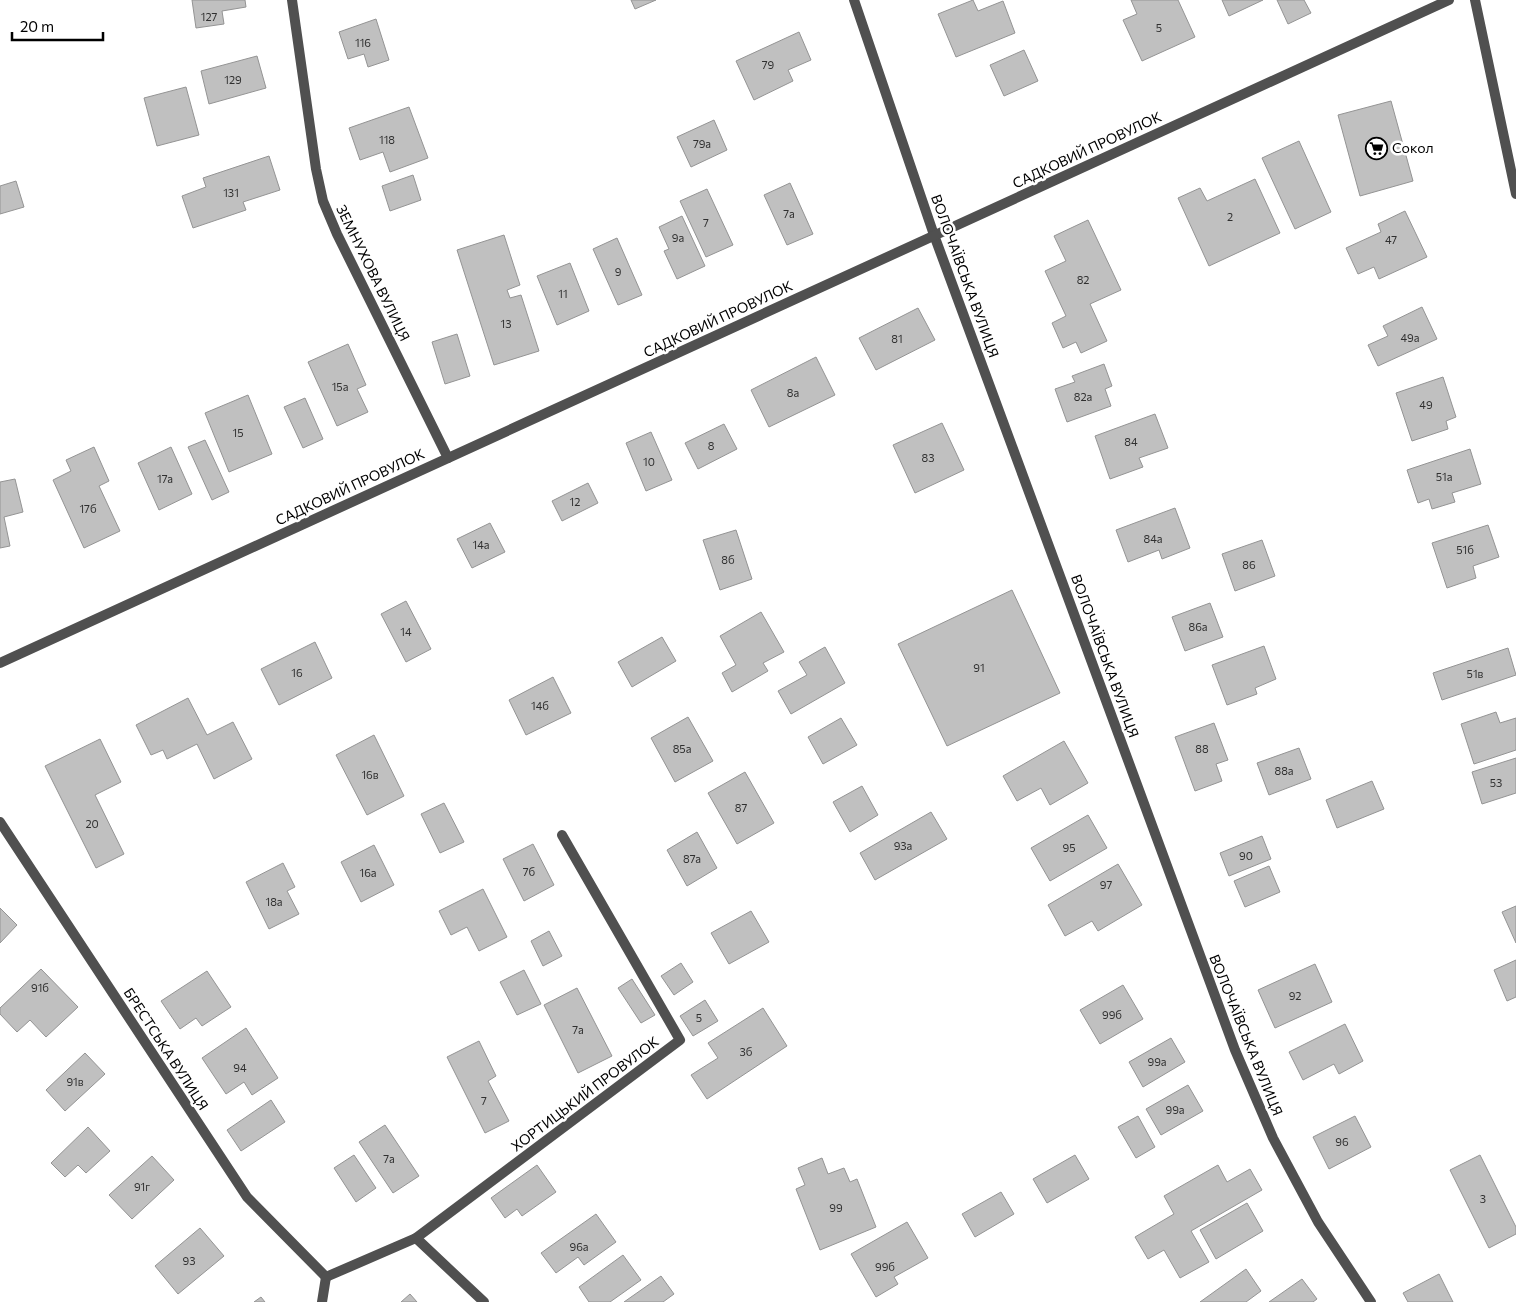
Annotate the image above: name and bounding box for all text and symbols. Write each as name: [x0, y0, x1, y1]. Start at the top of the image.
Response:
scale bar: [12, 10, 104, 42]
house number: 127: [201, 10, 217, 23]
text: 20 m: [20, 17, 54, 35]
house number: 5: [1156, 21, 1162, 34]
house number: 116: [355, 36, 371, 49]
house number: 79: [762, 58, 775, 71]
house number: 129: [224, 73, 242, 86]
street label: САДКОВИЙ ПРОВУЛОК: [1010, 108, 1164, 192]
house number: 118: [379, 133, 395, 146]
supermarket icon: Сокол: [1364, 136, 1388, 160]
house number: 79а: [693, 137, 711, 150]
place label: Сокол: [1392, 139, 1433, 156]
house number: 131: [223, 186, 239, 199]
street label: ВОЛОЧАЇВСЬКА ВУЛИЦЯ: [928, 192, 1003, 360]
street label: ЗЕМНУХОВА ВУЛИЦЯ: [333, 202, 414, 344]
house number: 7а: [783, 207, 795, 220]
house number: 2: [1227, 210, 1233, 223]
house number: 7: [703, 216, 709, 229]
house number: 9а: [672, 231, 684, 244]
house number: 47: [1385, 233, 1397, 246]
house number: 9: [615, 265, 622, 278]
house number: 82: [1077, 273, 1089, 286]
street label: САДКОВИЙ ПРОВУЛОК: [641, 277, 795, 361]
house number: 11: [558, 287, 568, 300]
house number: 13: [501, 317, 511, 330]
house number: 49а: [1401, 331, 1419, 344]
house number: 81: [891, 332, 903, 345]
house number: 15а: [332, 380, 348, 393]
house number: 8а: [787, 386, 799, 399]
house number: 82а: [1074, 390, 1092, 403]
house number: 49: [1419, 398, 1433, 411]
house number: 15: [232, 426, 244, 439]
house number: 84: [1124, 435, 1138, 448]
house number: 8: [708, 439, 715, 452]
street label: САДКОВИЙ ПРОВУЛОК: [273, 445, 427, 529]
house number: 83: [922, 451, 934, 464]
house number: 10: [643, 455, 655, 468]
house number: 51а: [1436, 470, 1452, 483]
house number: 17а: [157, 472, 173, 485]
house number: 12: [570, 495, 580, 508]
house number: 17б: [79, 502, 97, 515]
house number: 84а: [1144, 532, 1162, 545]
house number: 14а: [472, 538, 490, 551]
house number: 51б: [1456, 543, 1474, 556]
house number: 8б: [721, 553, 735, 566]
house number: 86: [1242, 558, 1256, 571]
street label: ВОЛОЧАЇВСЬКА ВУЛИЦЯ: [1068, 572, 1143, 740]
house number: 86а: [1188, 620, 1208, 633]
house number: 14: [400, 625, 412, 638]
house number: 91: [973, 661, 985, 674]
house number: 16: [291, 666, 303, 679]
house number: 51в: [1467, 667, 1484, 680]
house number: 14б: [531, 699, 549, 712]
house number: 85а: [673, 742, 691, 755]
house number: 88: [1195, 742, 1209, 755]
house number: 88а: [1274, 764, 1294, 777]
house number: 16в: [361, 768, 379, 781]
house number: 53: [1490, 776, 1502, 789]
house number: 87: [735, 801, 747, 814]
house number: 20: [85, 817, 99, 830]
house number: 93а: [894, 839, 912, 852]
house number: 95: [1063, 841, 1076, 854]
house number: 90: [1239, 849, 1253, 862]
house number: 87а: [683, 852, 701, 865]
house number: 7б: [523, 865, 536, 878]
house number: 16а: [359, 866, 377, 879]
house number: 97: [1100, 878, 1112, 891]
house number: 18а: [265, 895, 283, 908]
street label: ВОЛОЧАЇВСЬКА ВУЛИЦЯ: [1206, 952, 1287, 1118]
house number: 91б: [31, 981, 49, 994]
street label: БРЕСТСЬКА ВУЛИЦЯ: [121, 984, 212, 1113]
house number: 92: [1289, 989, 1301, 1002]
house number: 99б: [1102, 1008, 1122, 1021]
house number: 5: [696, 1011, 702, 1024]
house number: 7а: [572, 1023, 584, 1036]
street label: ХОРТИЦЬКИЙ ПРОВУЛОК: [508, 1033, 662, 1155]
house number: 3б: [740, 1045, 753, 1058]
house number: 99а: [1147, 1055, 1167, 1068]
house number: 94: [233, 1061, 247, 1074]
house number: 91в: [66, 1075, 84, 1088]
house number: 7: [481, 1094, 487, 1107]
house number: 99а: [1165, 1103, 1185, 1116]
house number: 96: [1335, 1135, 1349, 1148]
house number: 7а: [383, 1152, 395, 1165]
house number: 91г: [134, 1180, 150, 1193]
house number: 3: [1480, 1192, 1486, 1205]
house number: 99: [829, 1201, 843, 1214]
house number: 96а: [569, 1240, 589, 1253]
house number: 93: [183, 1254, 195, 1267]
house number: 99б: [875, 1260, 895, 1273]

